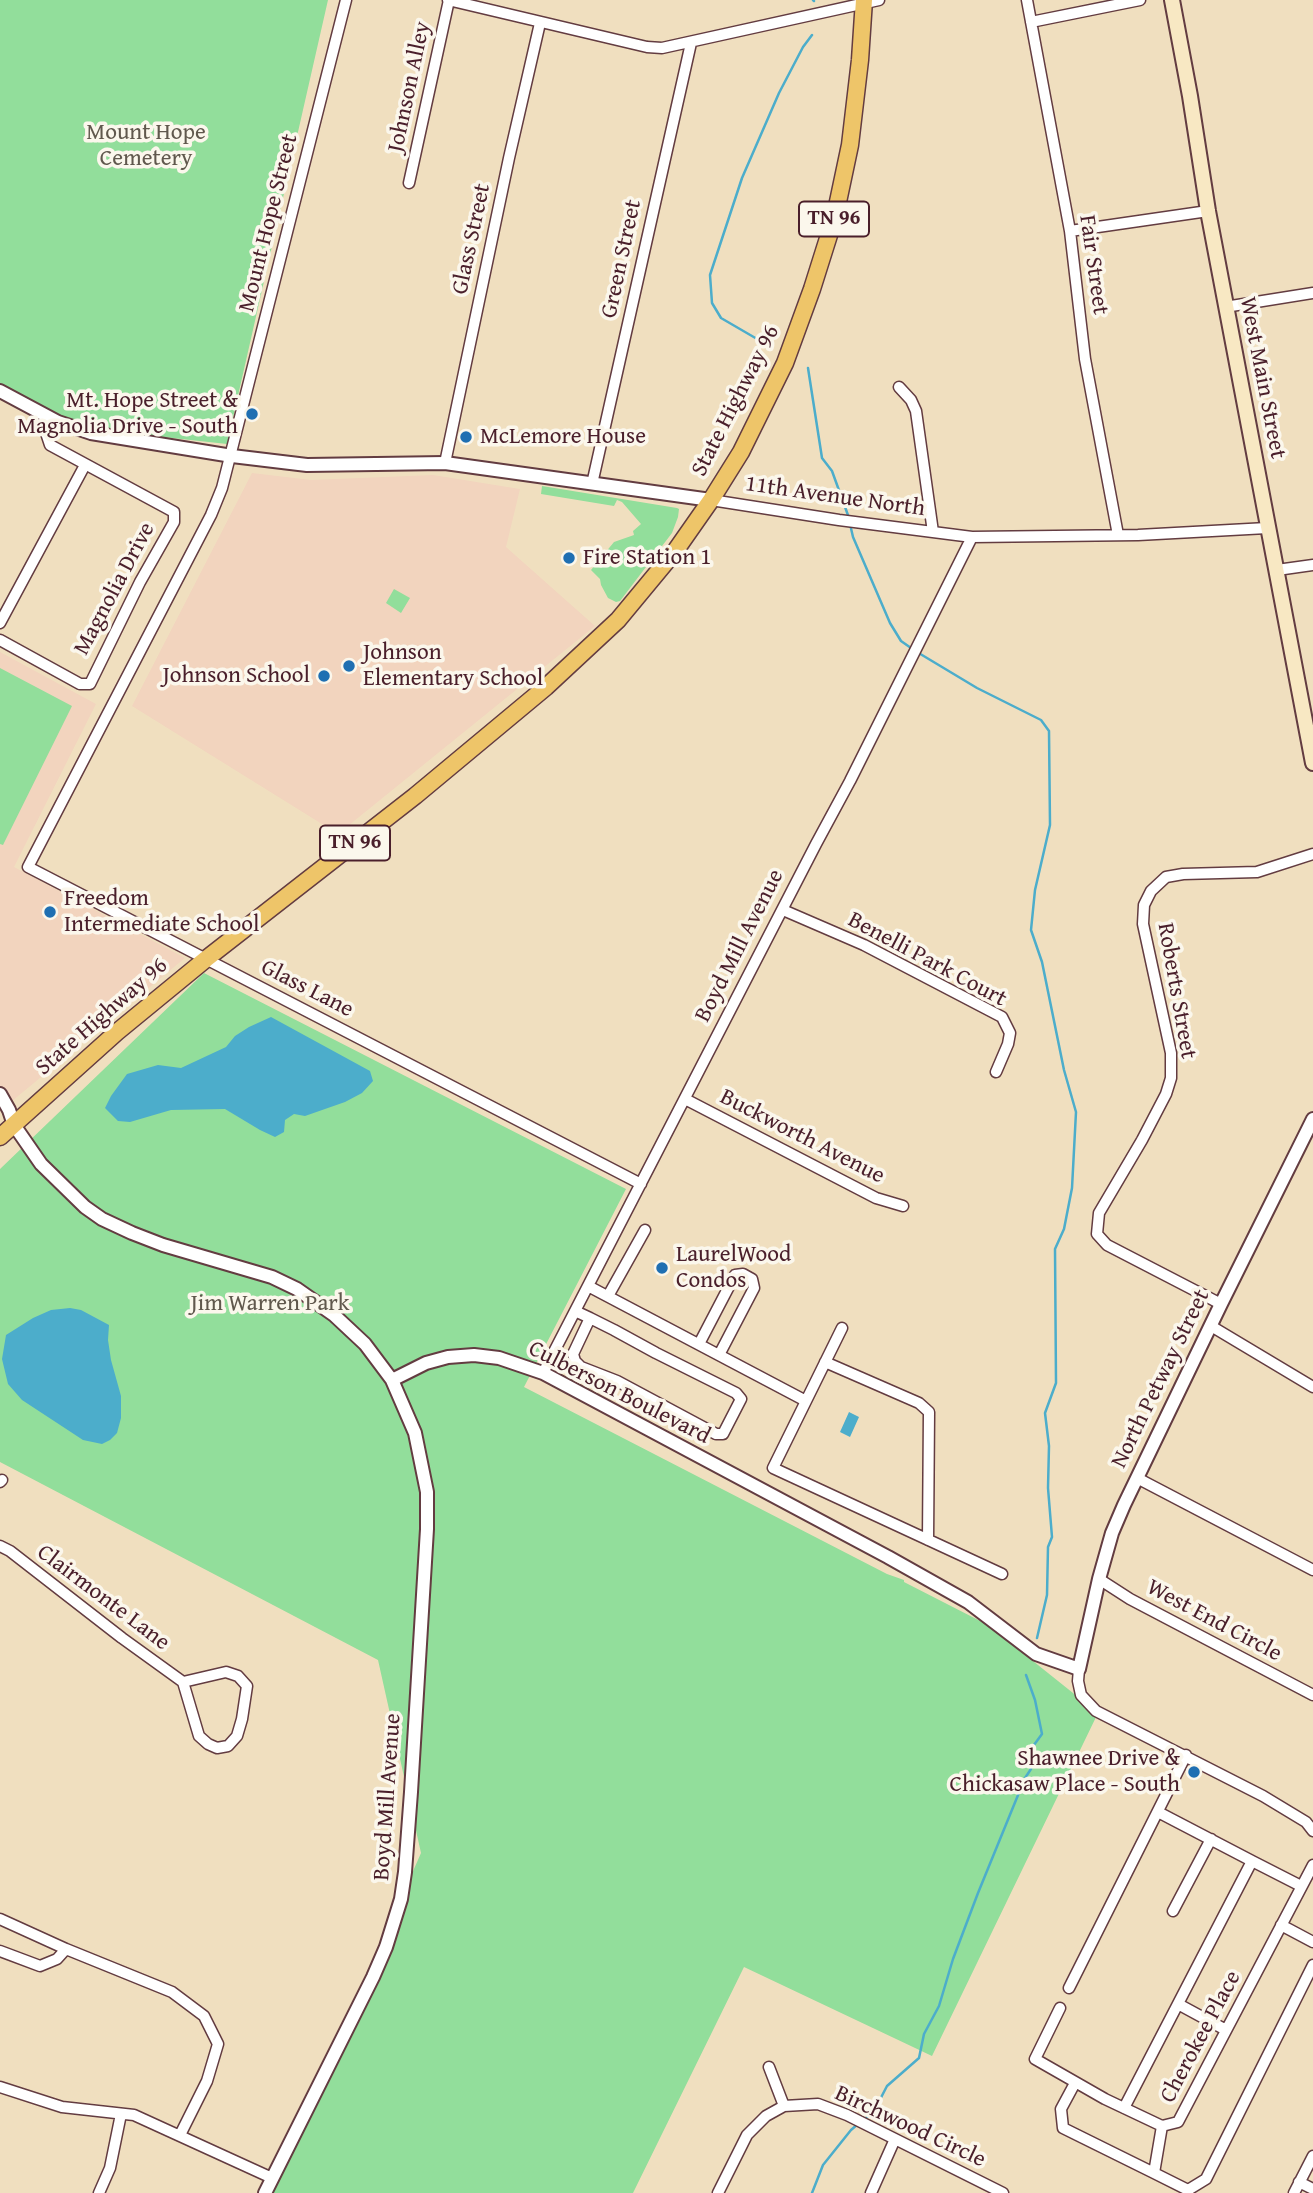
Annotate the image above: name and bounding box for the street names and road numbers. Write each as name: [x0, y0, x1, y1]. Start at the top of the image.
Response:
street label: Johnson Alley: [383, 19, 437, 155]
street label: Mount Hope Street: [234, 131, 304, 315]
street label: Glass Street: [447, 181, 497, 297]
street label: Green Street: [596, 197, 648, 321]
road number: TN 96: [799, 202, 869, 236]
street label: Fair Street: [1072, 213, 1114, 317]
street label: West Main Street: [1233, 295, 1291, 461]
street label: State Highway 96: [686, 321, 786, 481]
street label: 11th Avenue North: [743, 471, 927, 523]
street label: Magnolia Drive: [68, 518, 162, 660]
road number: TN 96: [320, 826, 390, 860]
street label: Boyd Mill Avenue: [690, 865, 790, 1027]
street label: Benelli Park Court: [843, 907, 1011, 1013]
street label: Roberts Street: [1150, 921, 1202, 1061]
street label: State Highway 96: [30, 952, 174, 1082]
street label: Glass Lane: [256, 954, 358, 1024]
street label: Buckworth Avenue: [715, 1084, 889, 1190]
street label: North Petway Street: [1106, 1285, 1216, 1473]
street label: Culberson Boulevard: [524, 1335, 714, 1451]
street label: Clairmonte Lane: [31, 1539, 175, 1657]
street label: West End Circle: [1142, 1574, 1286, 1668]
street label: Boyd Mill Avenue: [368, 1712, 408, 1882]
street label: Cherokee Place: [1155, 1966, 1247, 2108]
street label: Birchwood Circle: [830, 2080, 990, 2174]

